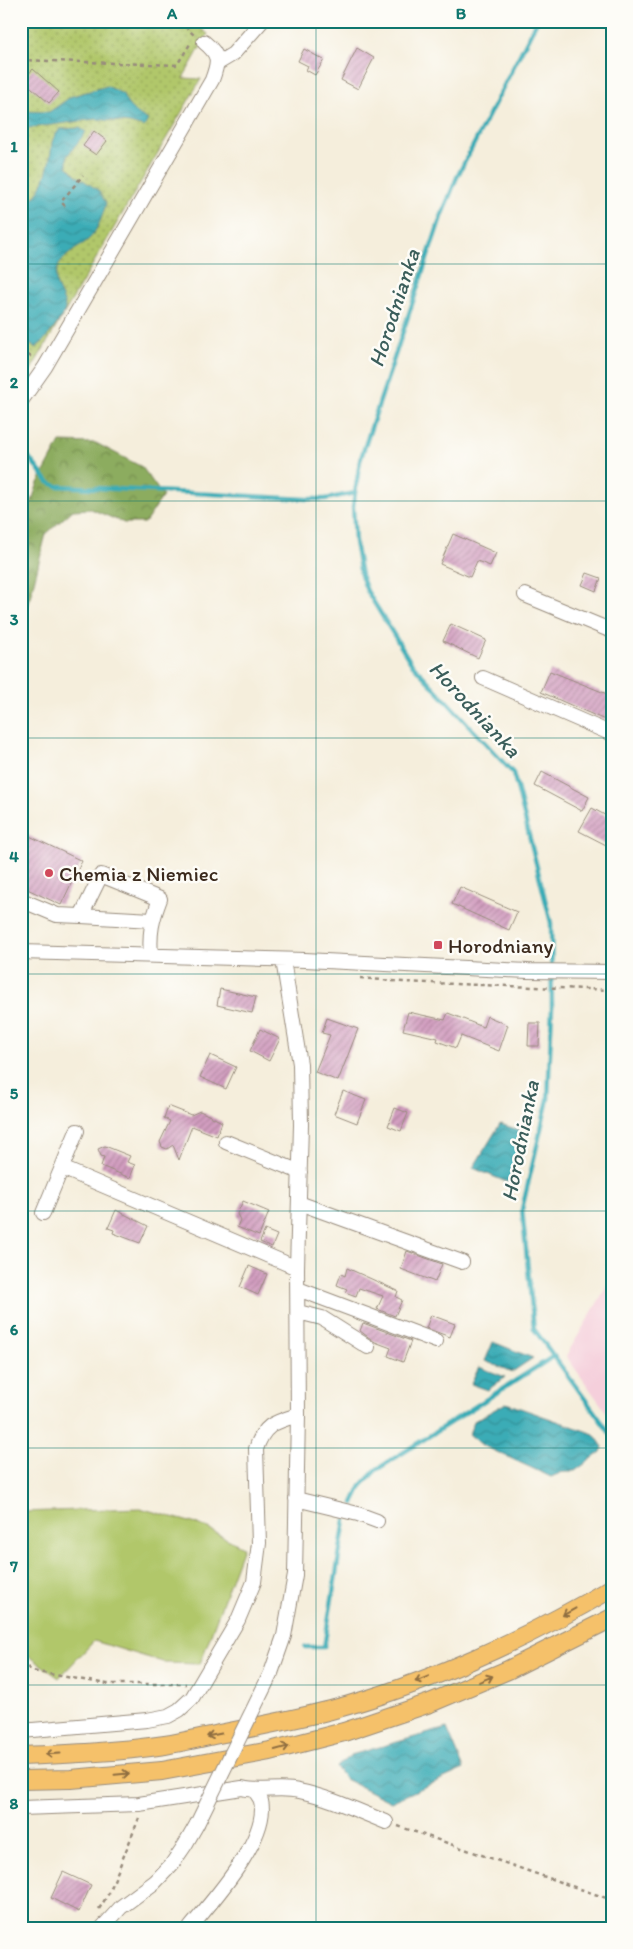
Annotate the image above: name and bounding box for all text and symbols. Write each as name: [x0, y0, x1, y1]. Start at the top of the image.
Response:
text: A: [166, 4, 178, 23]
text: B: [456, 4, 467, 23]
text: 1: [10, 137, 18, 156]
water label: Horodnianka: [362, 245, 426, 370]
text: 2: [10, 373, 19, 392]
text: 3: [10, 610, 19, 629]
water label: Horodnianka: [423, 655, 527, 764]
text: 4: [9, 847, 19, 866]
place label: Chemia z Niemiec: [59, 861, 218, 886]
marker: Chemia z Niemiec: [43, 867, 55, 879]
place label: Horodniany: [448, 933, 554, 958]
marker: Horodniany: [432, 939, 444, 951]
water label: Horodnianka: [495, 1077, 545, 1204]
text: 5: [10, 1084, 19, 1103]
text: 6: [10, 1320, 19, 1339]
text: 7: [9, 1557, 18, 1576]
one-way arrow: [562, 1607, 577, 1617]
one-way arrow: [478, 1674, 493, 1684]
one-way arrow: [414, 1676, 429, 1685]
one-way arrow: [207, 1731, 223, 1741]
one-way arrow: [274, 1743, 290, 1752]
one-way arrow: [45, 1750, 61, 1759]
one-way arrow: [114, 1769, 130, 1779]
text: 8: [10, 1794, 19, 1813]

